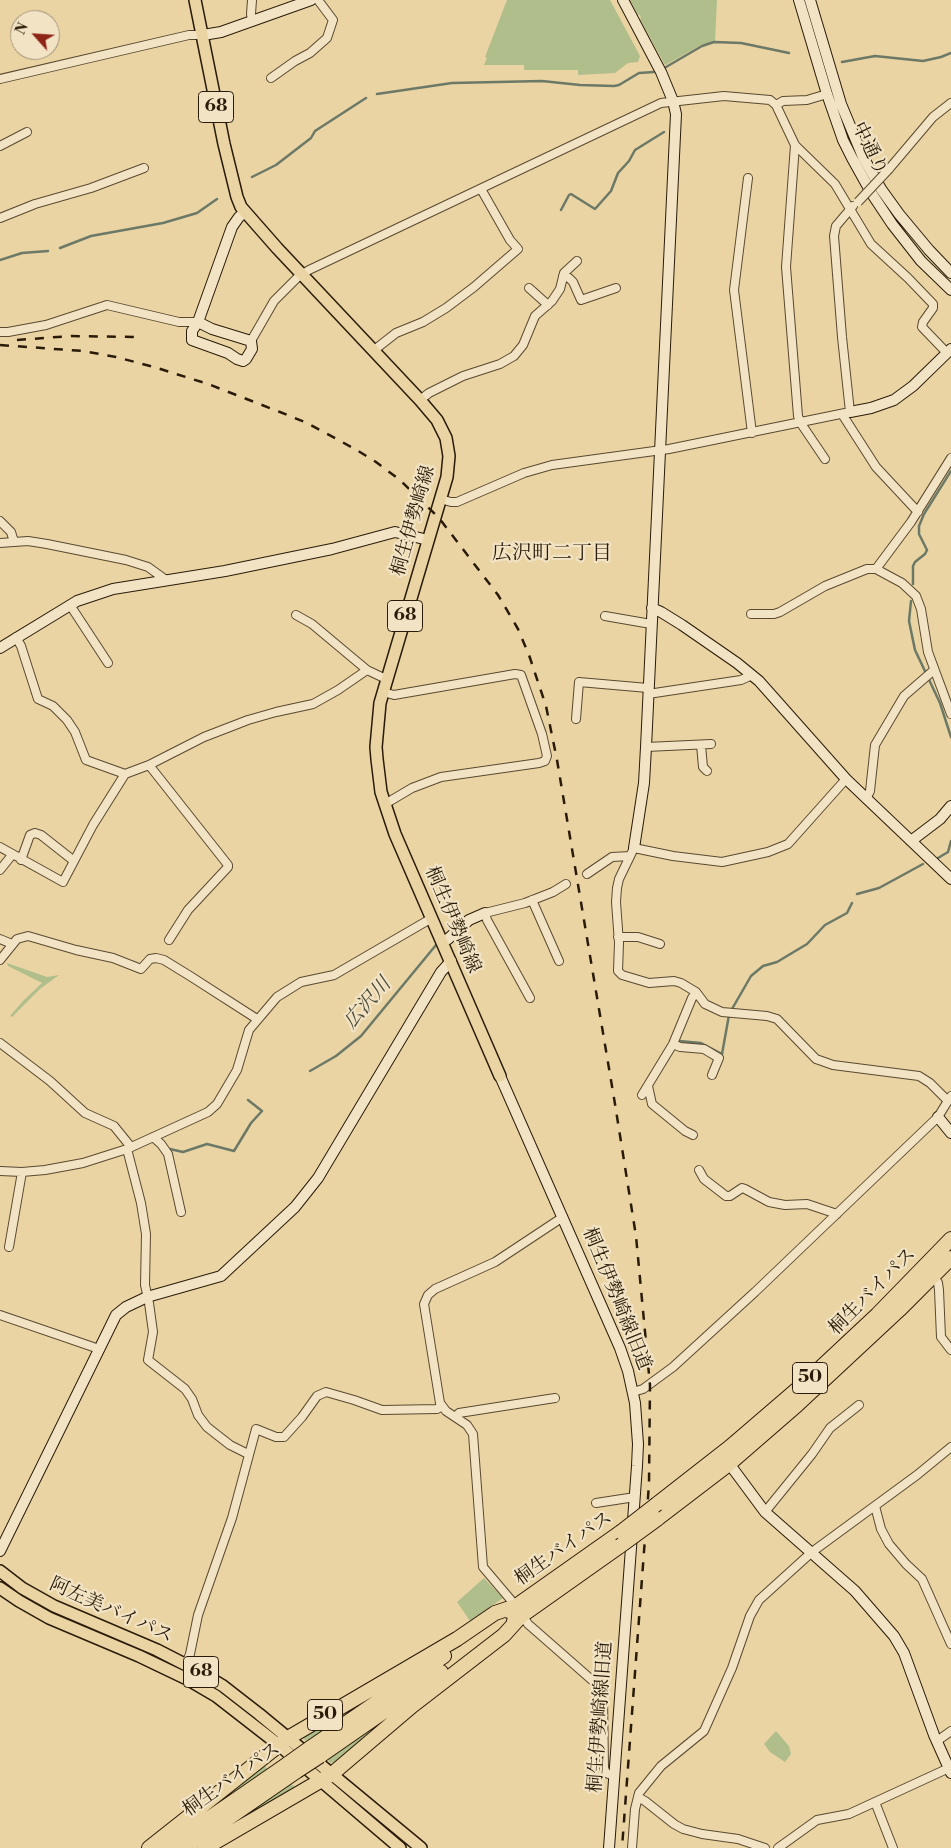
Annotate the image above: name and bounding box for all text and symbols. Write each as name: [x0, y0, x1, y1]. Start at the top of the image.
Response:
north arrow: [10, 10, 60, 60]
text: N: [12, 20, 33, 38]
road number: 68: [198, 91, 234, 122]
street label: 中通り: [846, 118, 892, 180]
street label: 桐生伊勢崎線: [387, 463, 441, 579]
district label: 広沢町二丁目: [492, 542, 612, 566]
road number: 68: [388, 600, 422, 632]
street label: 桐生伊勢崎線: [419, 863, 485, 977]
water label: 広沢川: [339, 973, 397, 1035]
street label: 桐生伊勢崎線旧道: [577, 1224, 655, 1374]
street label: 桐生バイパス: [825, 1244, 921, 1340]
road number: 50: [792, 1362, 828, 1394]
street label: 桐生バイパス: [511, 1507, 617, 1591]
street label: 阿左美バイパス: [46, 1574, 176, 1648]
street label: 桐生伊勢崎線旧道: [584, 1640, 618, 1794]
road number: 68: [184, 1656, 218, 1688]
road number: 50: [308, 1700, 342, 1730]
street label: 桐生バイパス: [179, 1738, 285, 1822]

